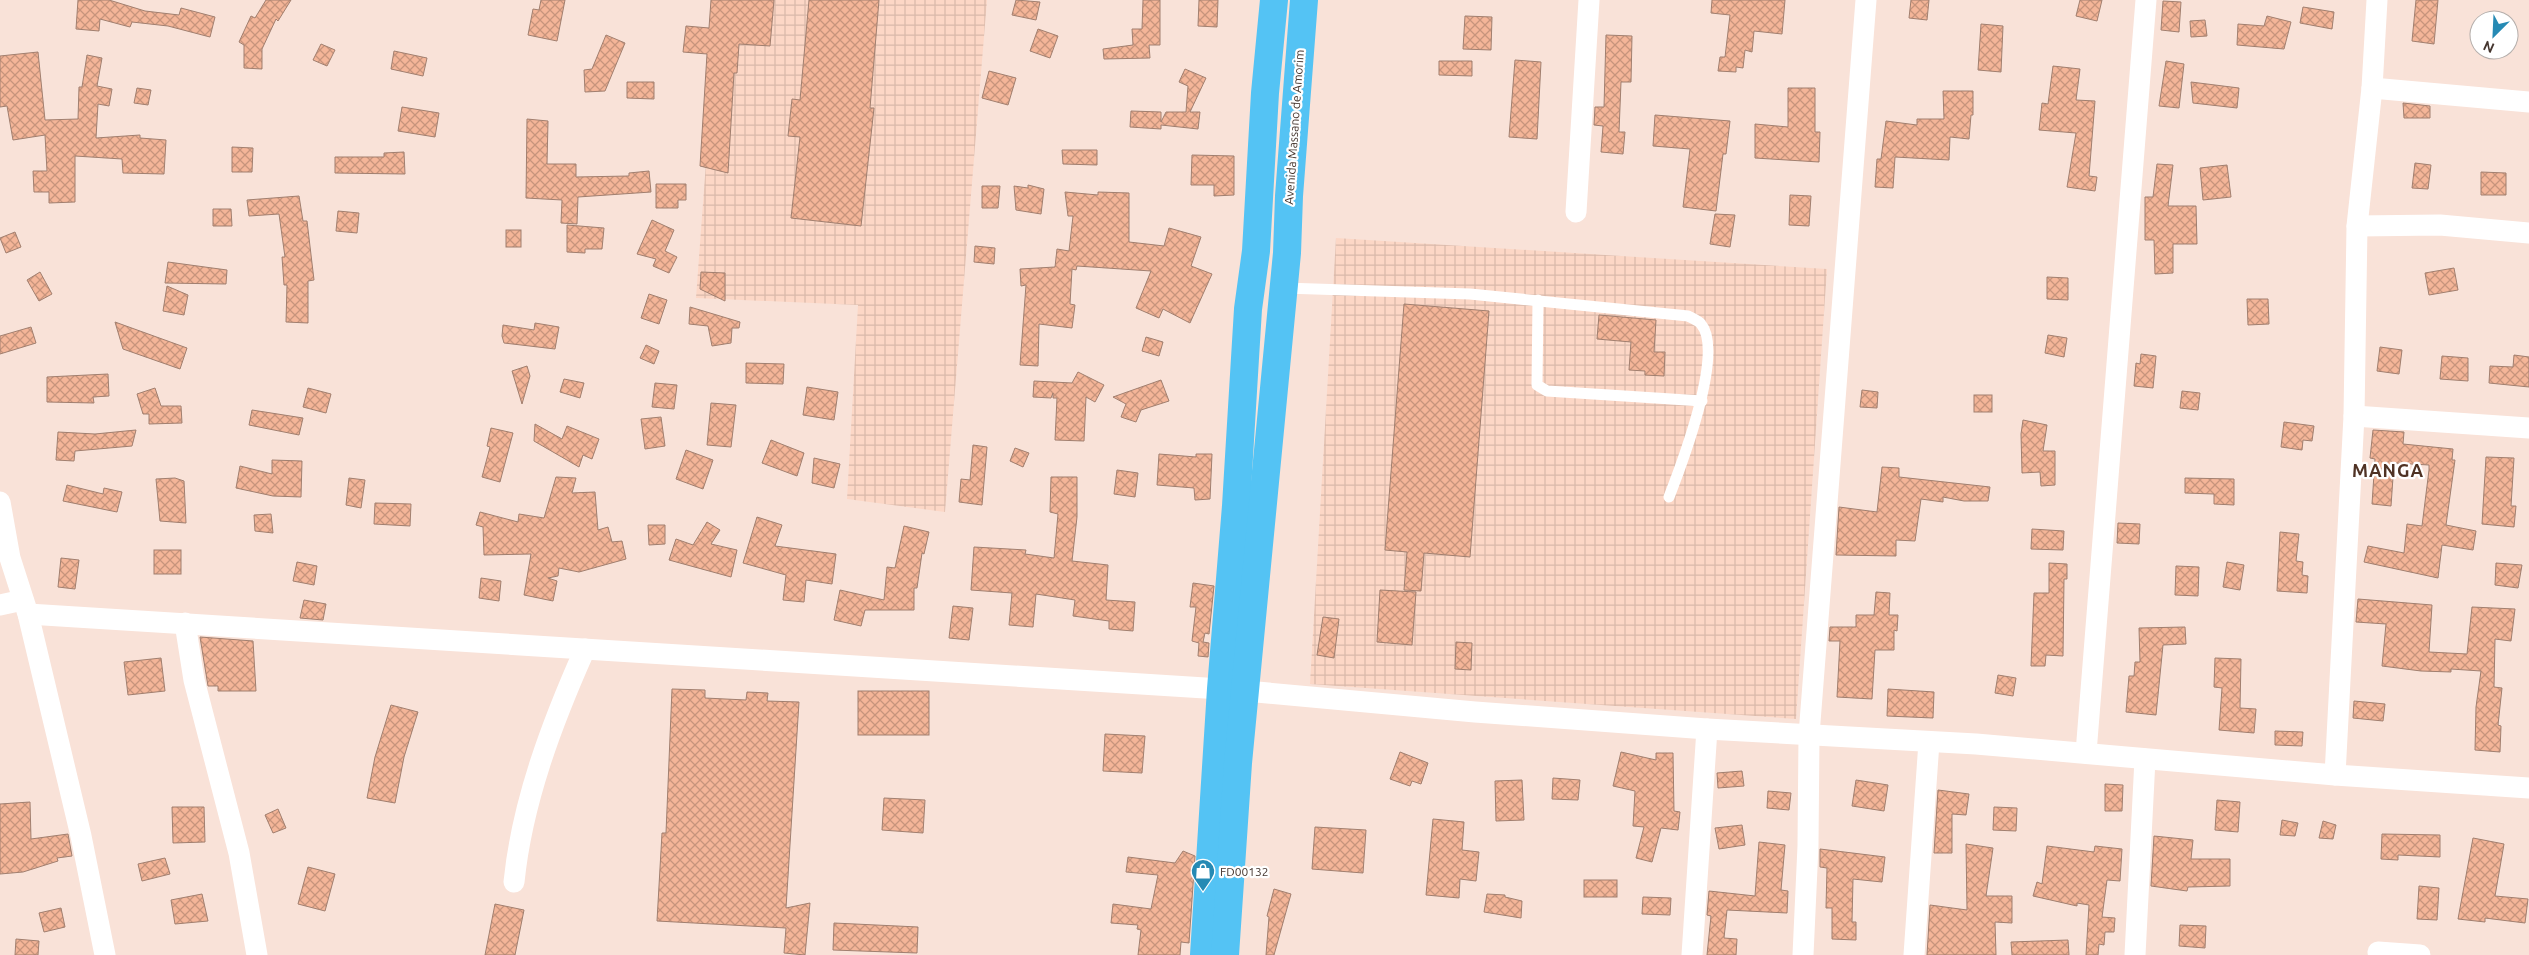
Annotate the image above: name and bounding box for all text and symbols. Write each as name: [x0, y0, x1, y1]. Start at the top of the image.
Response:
north arrow: [2469, 10, 2519, 60]
text: N: [2481, 37, 2497, 56]
street label: Avenida Massano de Amorim: [1282, 49, 1306, 205]
district label: MANGA: [2352, 460, 2424, 480]
shop icon: FD00132: [1190, 858, 1216, 892]
place label: FD00132: [1220, 865, 1269, 878]

